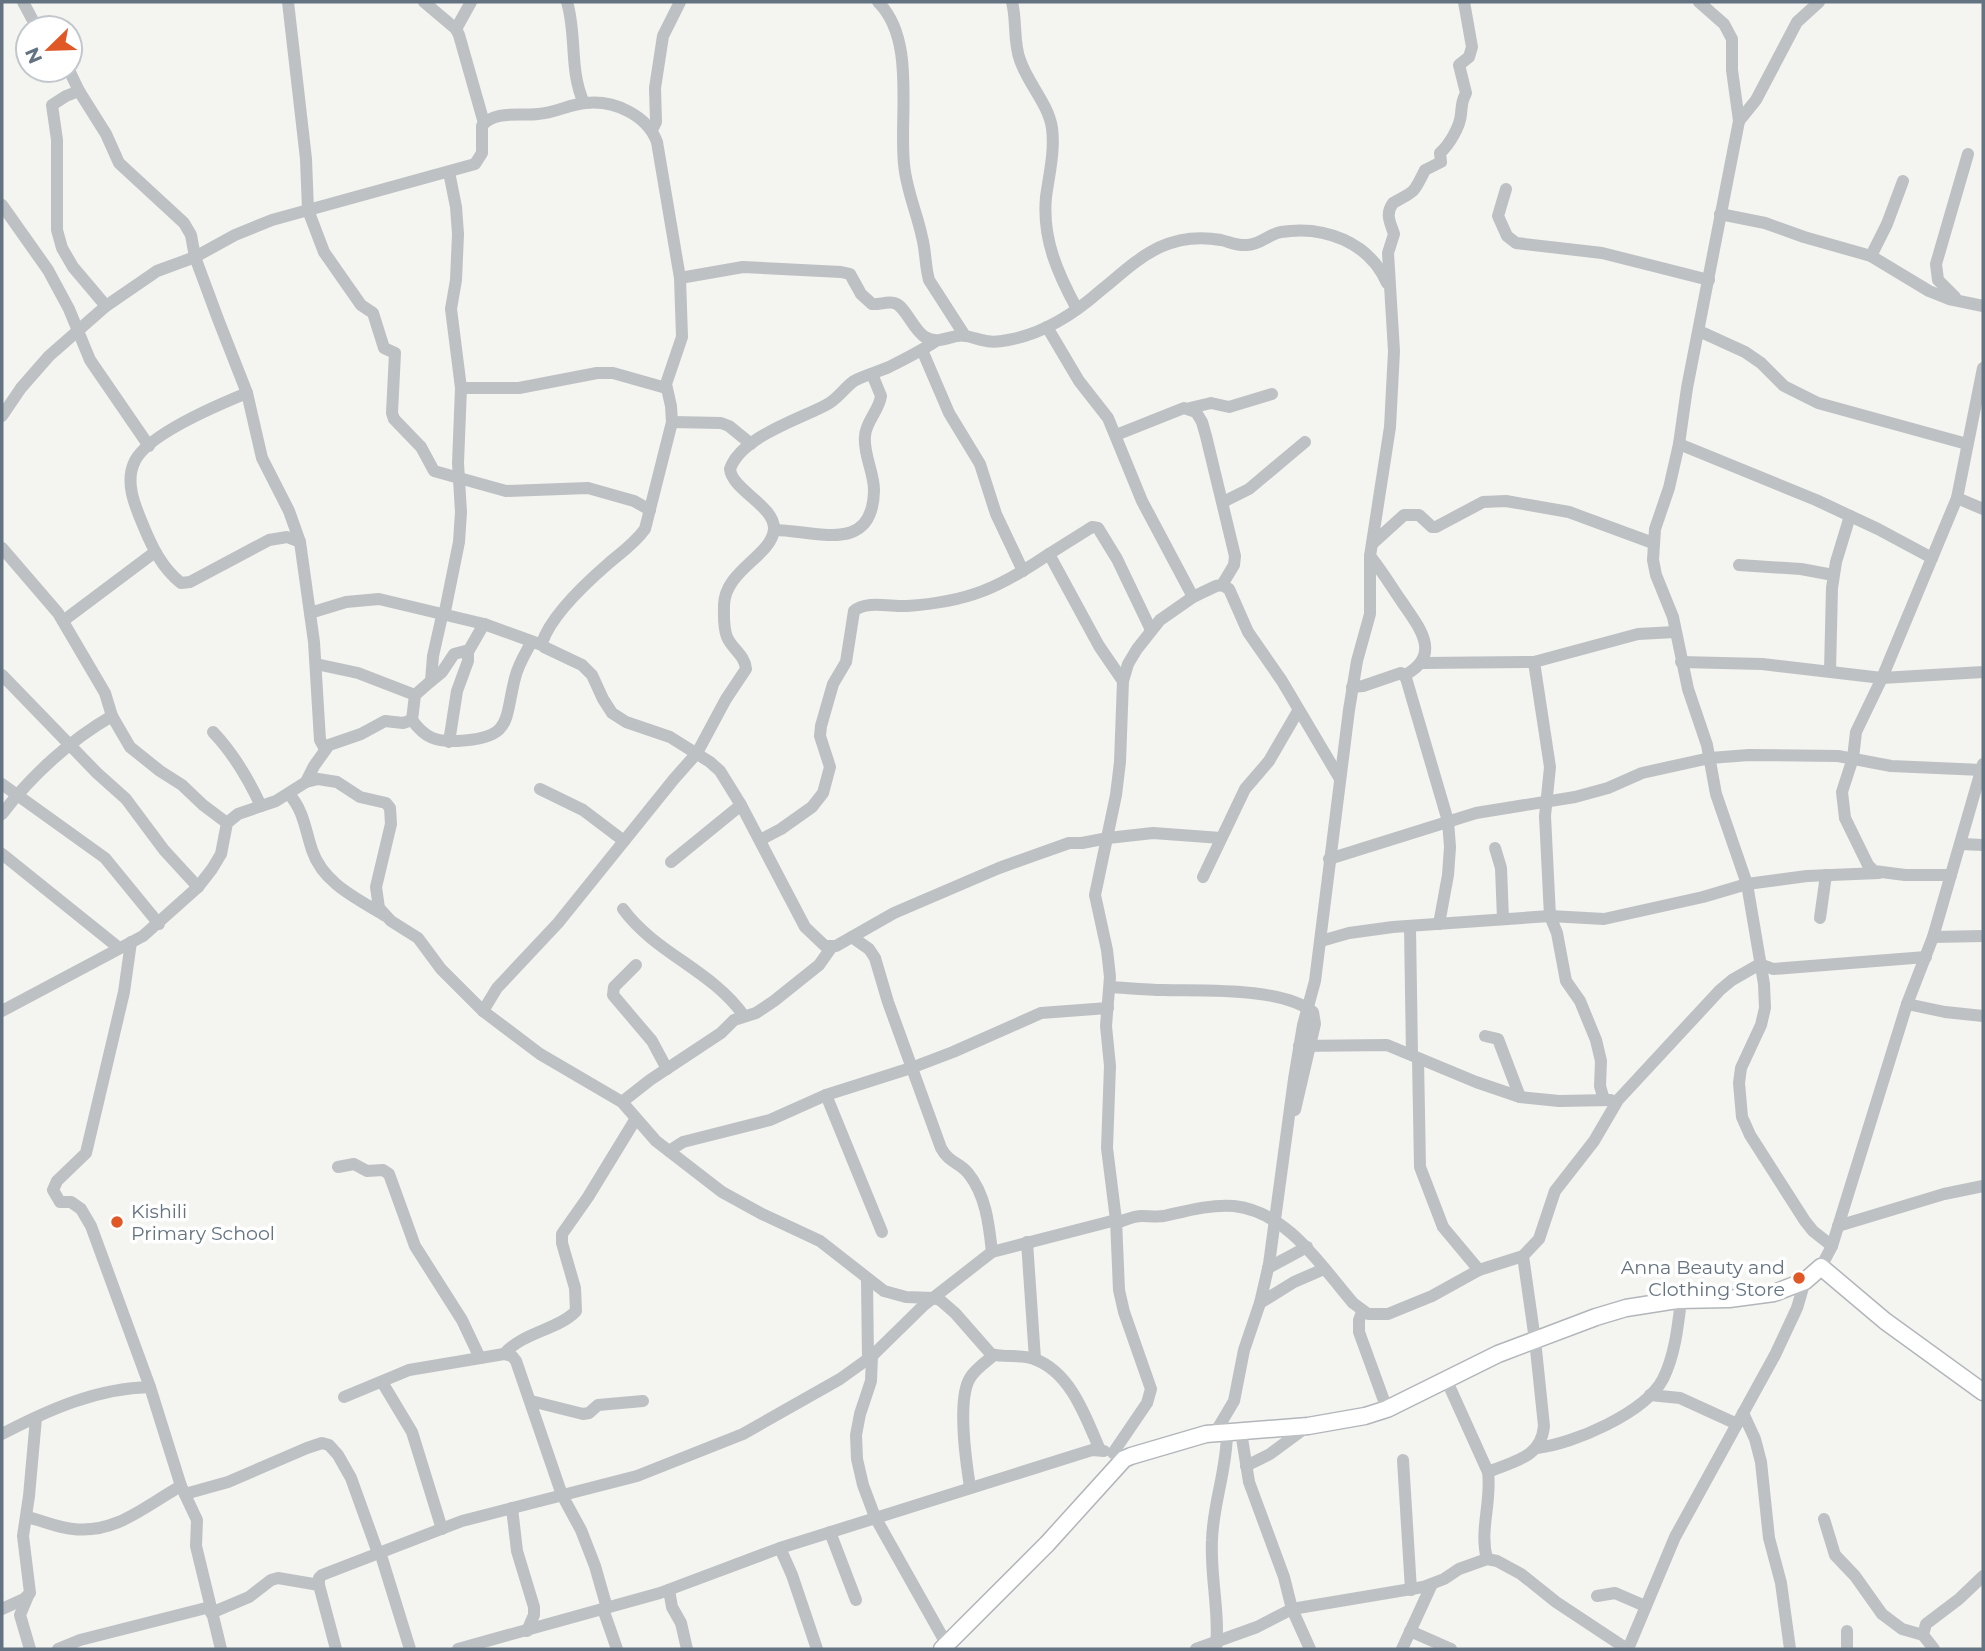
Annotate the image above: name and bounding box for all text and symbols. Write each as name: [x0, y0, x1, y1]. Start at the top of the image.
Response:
north arrow: [14, 14, 84, 84]
text: N: [20, 44, 47, 67]
place label: Kishili Primary School: [131, 1200, 275, 1245]
marker: Kishili Primary School: [109, 1214, 125, 1230]
place label: Anna Beauty and Clothing Store: [1621, 1256, 1785, 1301]
marker: Anna Beauty and Clothing Store: [1791, 1270, 1807, 1286]

